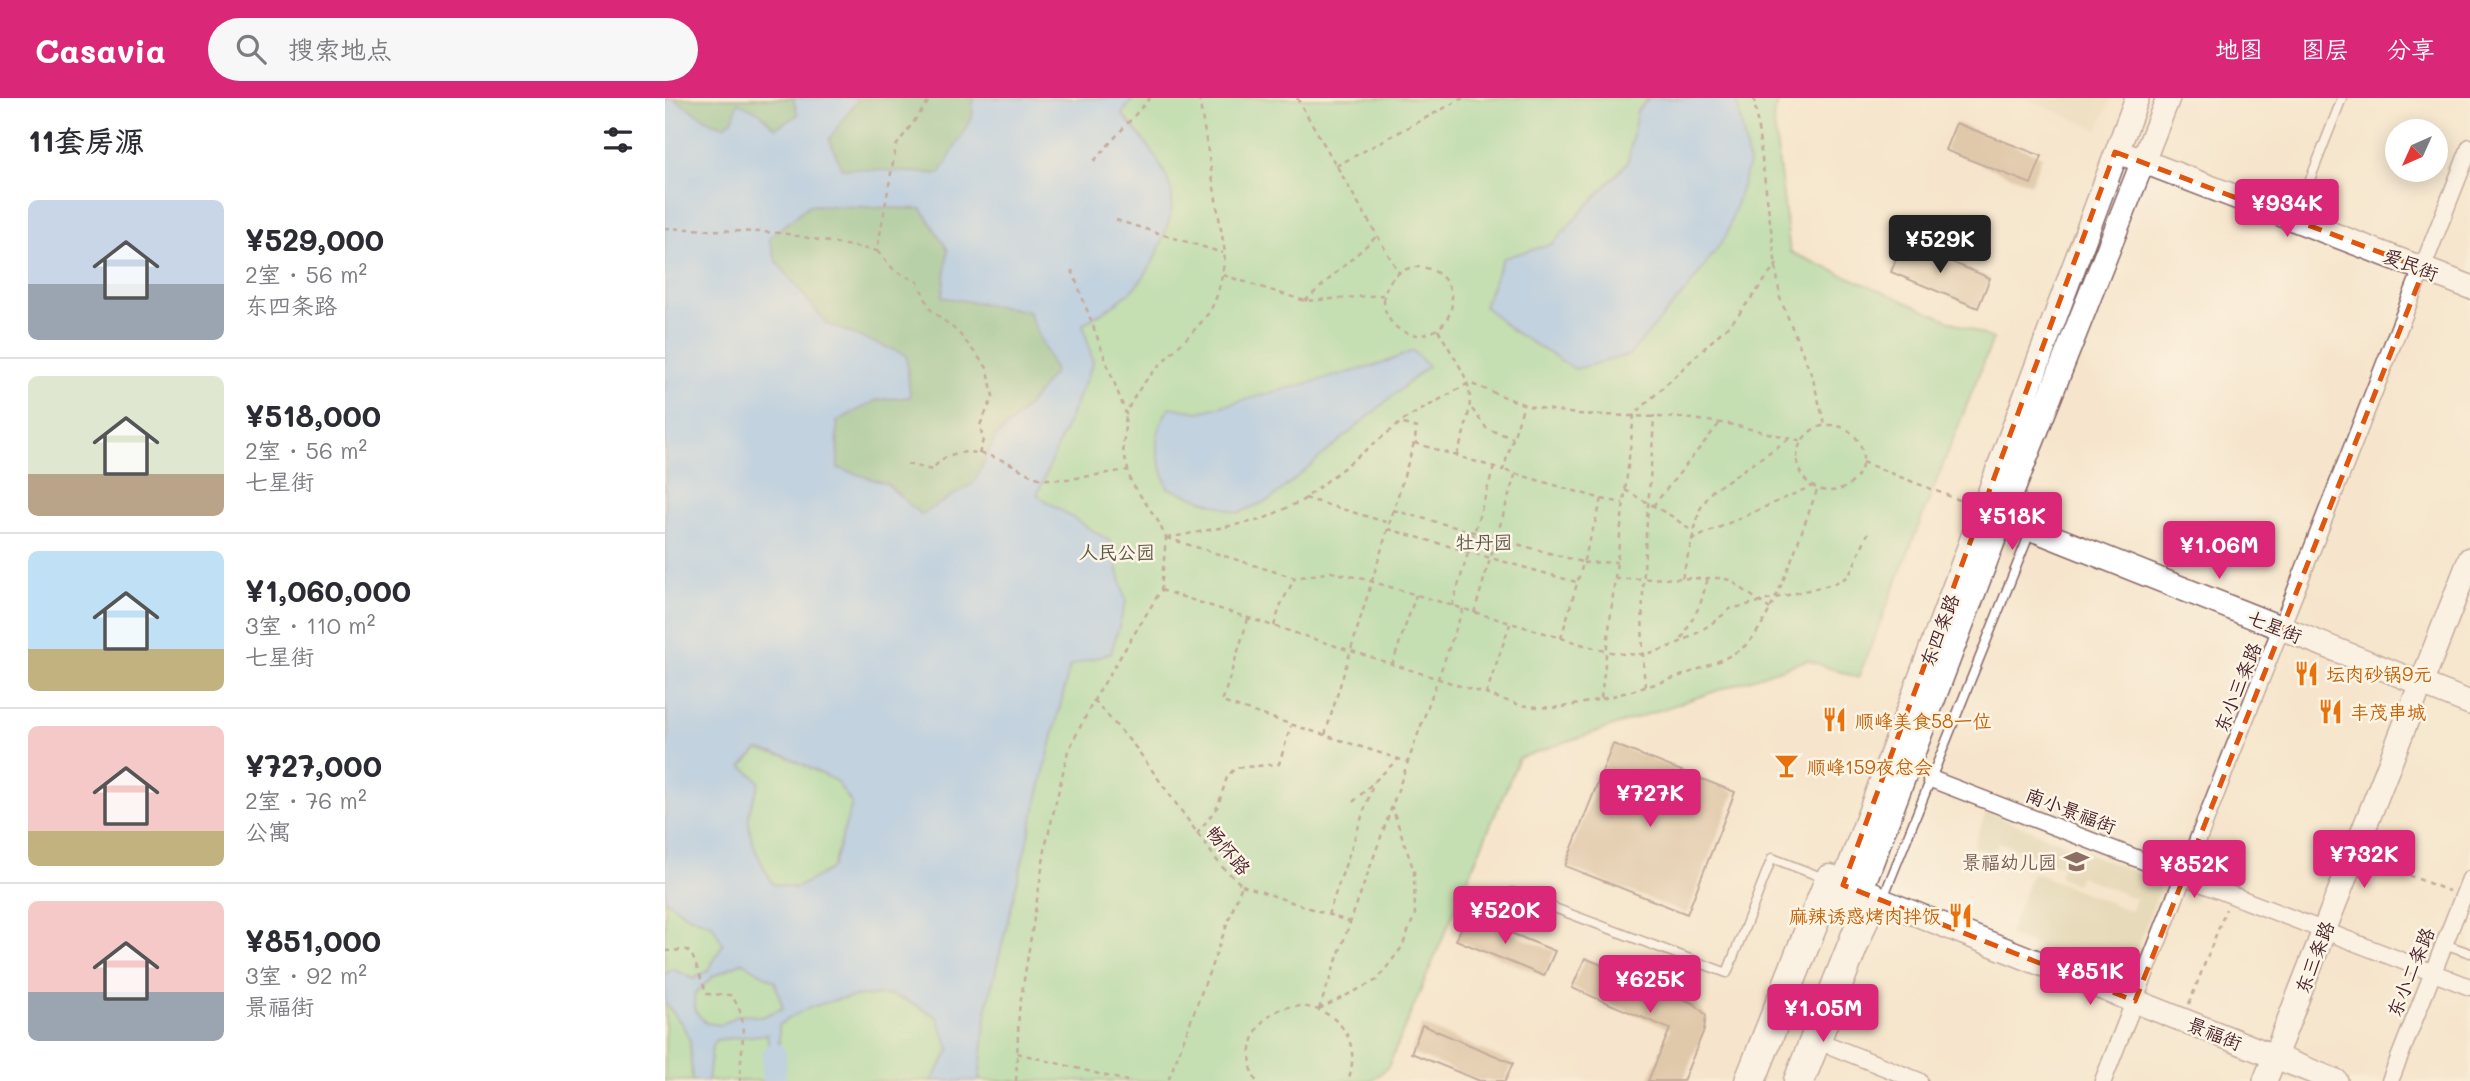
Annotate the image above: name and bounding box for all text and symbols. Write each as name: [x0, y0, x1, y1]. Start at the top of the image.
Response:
search box: [208, 18, 698, 81]
text: Casavia: [35, 28, 166, 71]
icon: search: [232, 30, 270, 68]
text: 搜索地点: [288, 32, 392, 66]
text: 地图: [2215, 33, 2263, 64]
text: 图层: [2301, 33, 2349, 64]
text: 分享: [2387, 33, 2435, 64]
north arrow: [2385, 119, 2448, 182]
map controls: [2385, 119, 2448, 182]
text: 11套房源: [28, 120, 145, 160]
icon: filters: [599, 121, 637, 159]
pin: ¥934K: [2238, 180, 2336, 239]
text: ¥934K: [2251, 187, 2323, 217]
pin: ¥529K: [1891, 216, 1989, 275]
text: ¥529,000: [245, 219, 384, 259]
text: ¥529K: [1905, 223, 1975, 253]
icon: home: [84, 228, 168, 312]
street label: 爱民街: [2380, 242, 2442, 286]
text: 2室 · 56 m²: [245, 259, 367, 289]
text: 东四条路: [245, 290, 337, 320]
text: ¥518,000: [245, 395, 381, 435]
icon: home: [84, 404, 168, 488]
text: 2室 · 56 m²: [245, 435, 367, 465]
text: 七星街: [245, 466, 314, 496]
pin: ¥518K: [1963, 492, 2061, 552]
text: ¥518K: [1978, 500, 2046, 530]
pin: ¥1.06M: [2162, 522, 2276, 581]
park label: 牡丹园: [1455, 529, 1513, 554]
text: ¥1.06M: [2179, 529, 2259, 559]
park label: 人民公园: [1079, 539, 1155, 564]
text: ¥1,060,000: [245, 570, 411, 610]
icon: home: [84, 579, 168, 663]
street label: 东四条路: [1914, 590, 1964, 670]
street label: 七星街: [2244, 604, 2306, 648]
text: 3室 · 110 m²: [245, 610, 375, 640]
street label: 东小三条路: [2208, 638, 2266, 736]
text: 七星街: [245, 641, 314, 671]
restaurant icon: 坛肉砂锅9元: [2292, 659, 2320, 687]
place label: 坛肉砂锅9元: [2326, 661, 2432, 686]
restaurant icon: 丰茂串城: [2316, 697, 2344, 725]
place label: 丰茂串城: [2350, 699, 2426, 724]
restaurant icon: 顺峰美食58一位: [1821, 706, 1849, 734]
place label: 顺峰美食58一位: [1855, 708, 1992, 733]
text: ¥727,000: [245, 745, 382, 785]
bar icon: 顺峰159夜总会: [1773, 752, 1801, 780]
icon: home: [84, 754, 168, 838]
place label: 顺峰159夜总会: [1807, 754, 1933, 779]
pin: ¥727K: [1601, 770, 1699, 829]
text: ¥727K: [1616, 777, 1684, 807]
street label: 南小景福街: [2022, 781, 2120, 839]
text: 2室 · 76 m²: [245, 785, 367, 815]
text: 公寓: [245, 816, 291, 846]
street label: 畅怀路: [1201, 820, 1257, 880]
pin: ¥732K: [2315, 830, 2413, 890]
text: ¥732K: [2329, 838, 2399, 868]
pin: ¥852K: [2145, 840, 2243, 900]
school or university icon: 景福幼儿园: [2063, 847, 2091, 875]
text: ¥852K: [2159, 848, 2229, 878]
place label: 景福幼儿园: [1962, 849, 2057, 874]
pin: ¥520K: [1456, 886, 1554, 946]
text: ¥520K: [1469, 894, 1541, 924]
restaurant icon: 麻辣诱惑烤肉拌饭: [1947, 901, 1975, 929]
place label: 麻辣诱惑烤肉拌饭: [1789, 903, 1941, 928]
street label: 东三条路: [2289, 917, 2339, 997]
text: ¥851,000: [245, 920, 381, 960]
street label: 东小二条路: [2381, 923, 2439, 1021]
icon: home: [84, 929, 168, 1013]
pin: ¥851K: [2041, 948, 2139, 1007]
text: ¥851K: [2056, 955, 2124, 985]
pin: ¥625K: [1601, 956, 1699, 1015]
text: 3室 · 92 m²: [245, 960, 367, 990]
text: ¥625K: [1615, 963, 1685, 993]
pin: ¥1.05M: [1766, 984, 1880, 1044]
text: 景福街: [245, 991, 314, 1021]
text: ¥1.05M: [1783, 992, 1863, 1022]
street label: 景福街: [2184, 1011, 2246, 1055]

